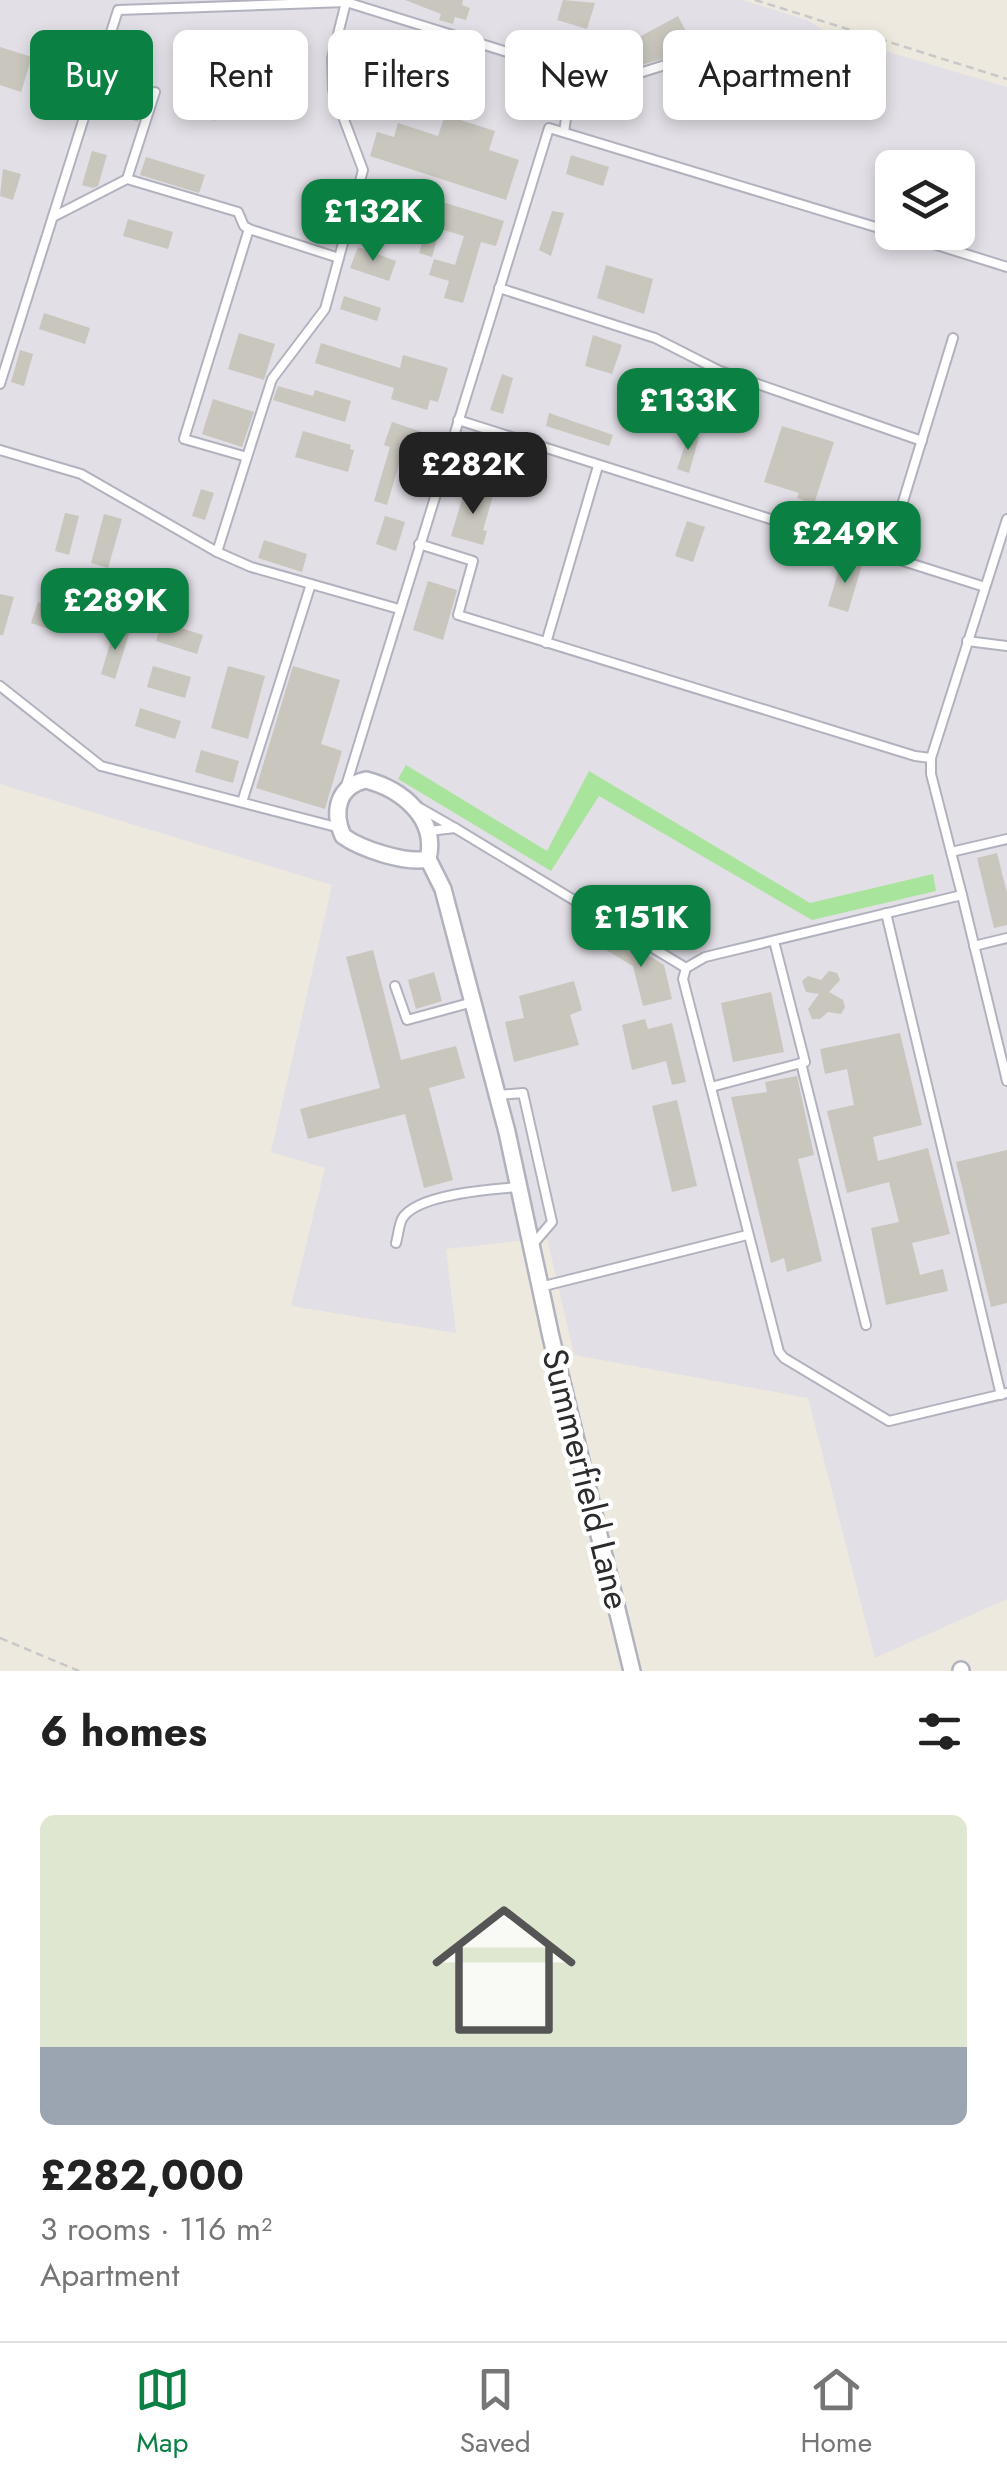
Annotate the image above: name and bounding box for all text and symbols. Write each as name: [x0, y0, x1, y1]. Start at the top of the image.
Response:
chip: Buy: [30, 30, 153, 120]
chip: Rent: [173, 30, 308, 120]
chip: Filters: [328, 30, 485, 120]
chip: New: [505, 30, 643, 120]
chip: Apartment: [663, 30, 886, 120]
map controls: [875, 150, 975, 250]
button: layers: [875, 150, 975, 250]
pin: £132K: [303, 179, 443, 264]
text: £132K: [323, 188, 423, 234]
pin: £133K: [618, 368, 758, 453]
text: £133K: [639, 377, 737, 423]
pin: £282K: [403, 432, 543, 517]
text: £282K: [421, 441, 525, 487]
pin: £249K: [775, 501, 915, 586]
text: £249K: [792, 510, 898, 556]
pin: £289K: [45, 568, 185, 653]
text: £289K: [63, 577, 167, 623]
pin: £151K: [571, 885, 711, 970]
text: £151K: [593, 894, 689, 940]
street label: Summerfield Lane: [529, 1344, 643, 1614]
text: 6 homes: [40, 1701, 207, 1762]
icon: filters: [912, 1704, 967, 1759]
icon: home: [414, 1880, 594, 2060]
text: £282,000: [40, 2145, 244, 2206]
text: 3 rooms · 116 m²: [40, 2206, 272, 2252]
text: Apartment: [40, 2252, 179, 2298]
tab: Map: [135, 2362, 190, 2463]
tab: Saved: [460, 2362, 531, 2463]
tab: Home: [800, 2362, 872, 2463]

